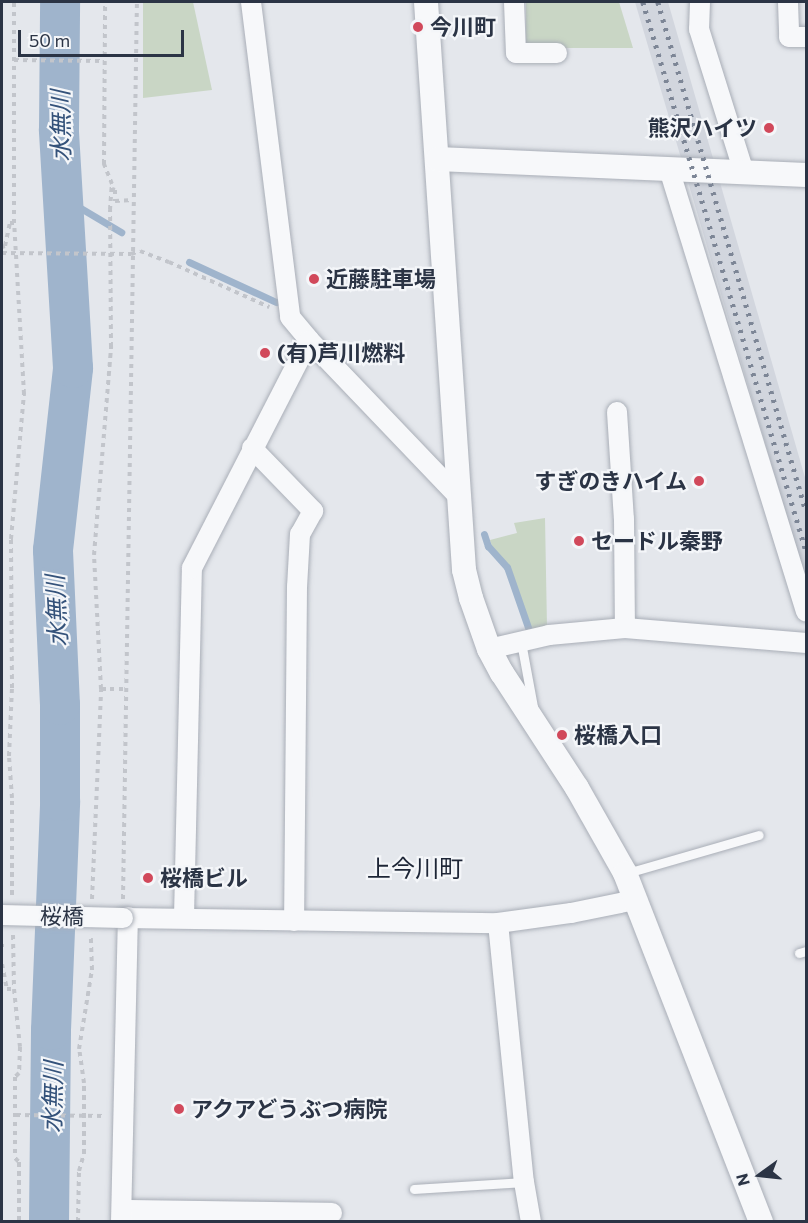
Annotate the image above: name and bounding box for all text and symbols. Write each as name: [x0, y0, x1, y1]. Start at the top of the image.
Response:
place label: 今川町: [430, 14, 496, 40]
scale bar: [21, 18, 188, 56]
marker: 今川町: [411, 20, 425, 34]
text: 50 m: [29, 29, 70, 51]
water label: 水無川: [45, 90, 75, 162]
place label: 熊沢ハイツ: [647, 115, 757, 141]
marker: 熊沢ハイツ: [762, 121, 776, 135]
place label: 近藤駐車場: [326, 266, 436, 292]
marker: 近藤駐車場: [307, 272, 321, 286]
place label: (有)芦川燃料: [277, 340, 405, 366]
marker: (有)芦川燃料: [258, 346, 272, 360]
place label: すぎのきハイム: [533, 468, 687, 494]
marker: すぎのきハイム: [692, 474, 706, 488]
place label: セードル秦野: [591, 528, 723, 554]
marker: セードル秦野: [572, 534, 586, 548]
water label: 水無川: [40, 574, 72, 648]
place label: 桜橋入口: [574, 722, 662, 748]
marker: 桜橋入口: [555, 728, 569, 742]
district label: 上今川町: [367, 854, 463, 882]
place label: 桜橋ビル: [160, 865, 248, 891]
marker: 桜橋ビル: [141, 871, 155, 885]
street label: 桜橋: [40, 902, 84, 930]
water label: 水無川: [37, 1061, 67, 1133]
place label: アクアどうぶつ病院: [191, 1096, 389, 1122]
marker: アクアどうぶつ病院: [172, 1102, 186, 1116]
north arrow: [730, 1145, 790, 1205]
text: N: [731, 1172, 753, 1188]

